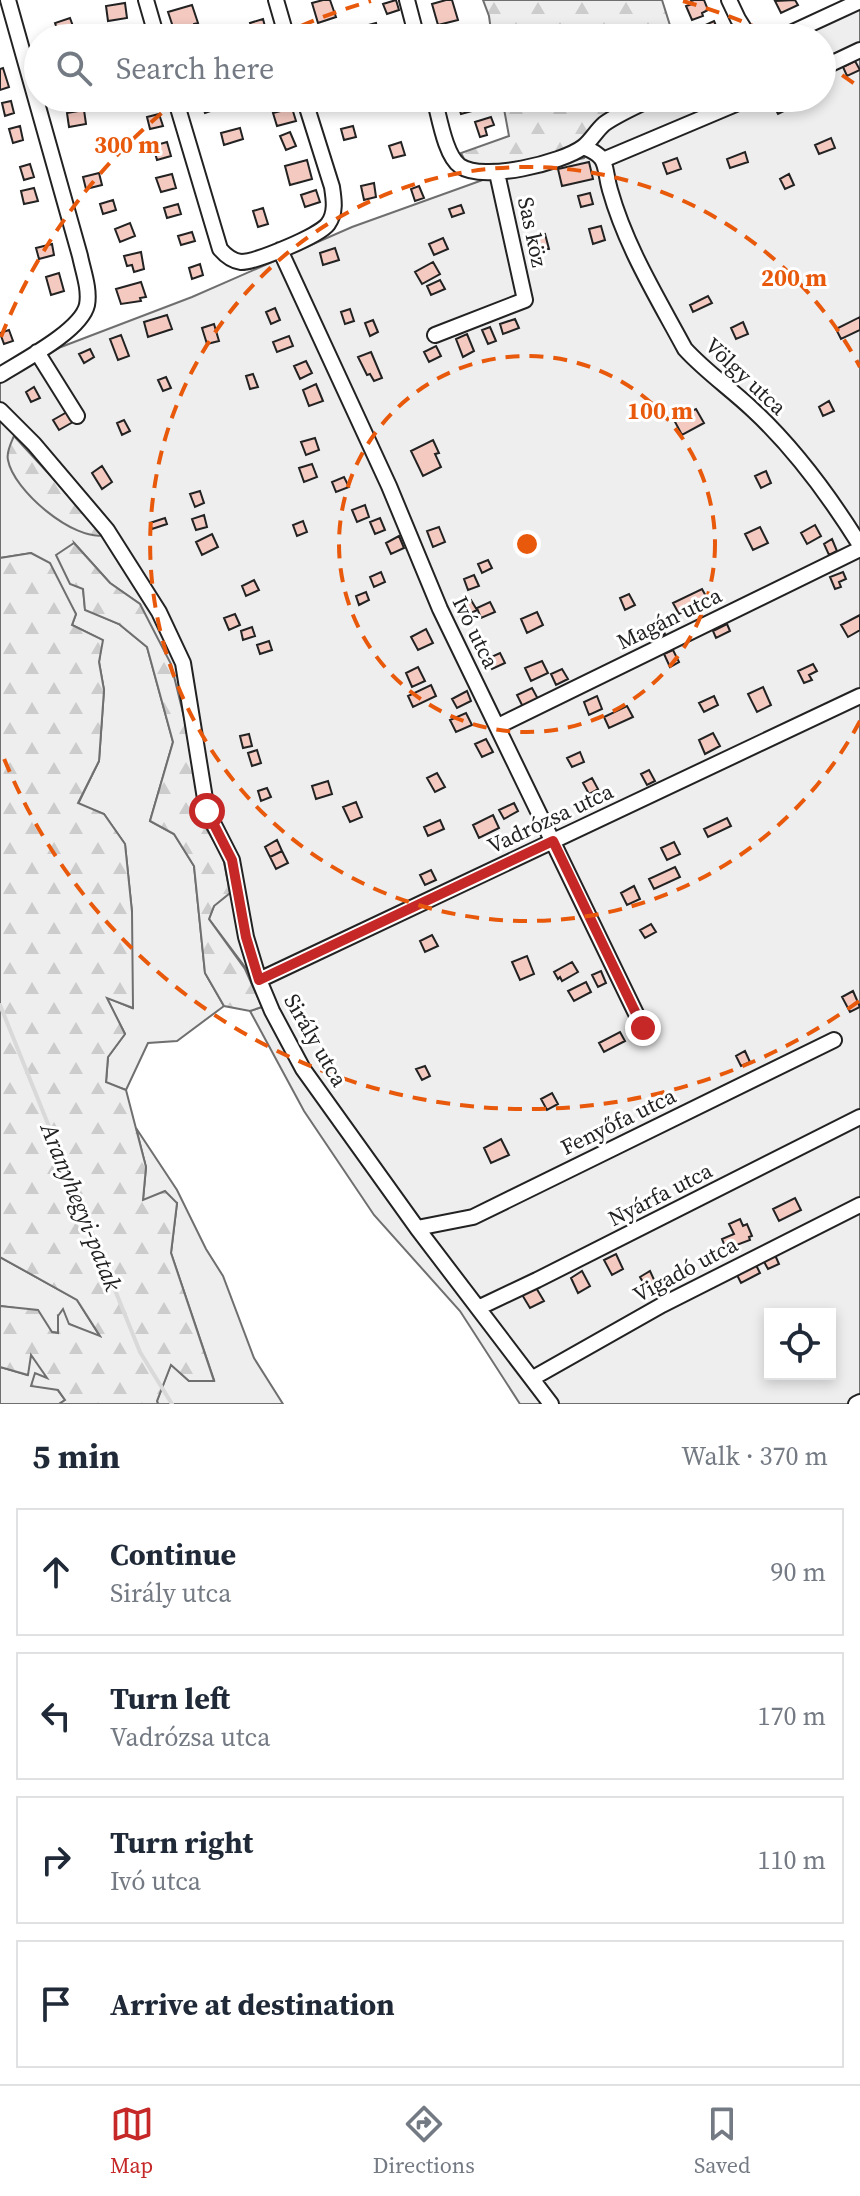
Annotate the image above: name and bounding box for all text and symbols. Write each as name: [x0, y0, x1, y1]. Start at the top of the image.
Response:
search box: [24, 24, 836, 112]
icon: search: [52, 46, 96, 90]
text: Search here: [116, 48, 274, 89]
text: 300 m: [94, 128, 160, 161]
street label: Sas köz: [511, 194, 555, 270]
text: 200 m: [761, 261, 827, 294]
street label: Völgy utca: [699, 330, 794, 422]
text: 100 m: [627, 394, 693, 427]
centre of rings: [513, 530, 541, 558]
street label: Magán utca: [612, 579, 727, 656]
street label: Ivó utca: [446, 591, 507, 674]
street label: Vadrózsa utca: [482, 775, 619, 860]
route start: [189, 793, 225, 829]
street label: Sirály utca: [277, 988, 355, 1093]
route end: [625, 1010, 661, 1046]
street label: Fenyőfa utca: [555, 1080, 681, 1162]
water label: Aranyhegyi-patak: [32, 1116, 130, 1296]
street label: Nyárfa utca: [603, 1155, 718, 1233]
street label: Vigadó utca: [627, 1229, 743, 1309]
map controls: [764, 1308, 836, 1380]
button: locate: [764, 1308, 836, 1380]
text: 5 min: [32, 1433, 120, 1479]
text: Walk · 370 m: [681, 1438, 828, 1474]
text: Continue: [110, 1534, 236, 1575]
icon: ahead: [34, 1550, 78, 1594]
text: 90 m: [771, 1554, 826, 1590]
text: Sirály utca: [110, 1575, 231, 1611]
text: Turn left: [110, 1678, 230, 1719]
icon: left: [34, 1694, 78, 1738]
text: 170 m: [758, 1698, 826, 1734]
text: Vadrózsa utca: [110, 1719, 270, 1755]
text: Turn right: [110, 1822, 253, 1863]
icon: right: [34, 1838, 78, 1882]
text: 110 m: [758, 1842, 826, 1878]
text: Ivó utca: [110, 1863, 201, 1899]
icon: arrive: [34, 1982, 78, 2026]
text: Arrive at destination: [110, 1984, 395, 2025]
tab: Map: [110, 2102, 154, 2180]
tab: Directions: [373, 2102, 475, 2180]
tab: Saved: [694, 2102, 750, 2180]

